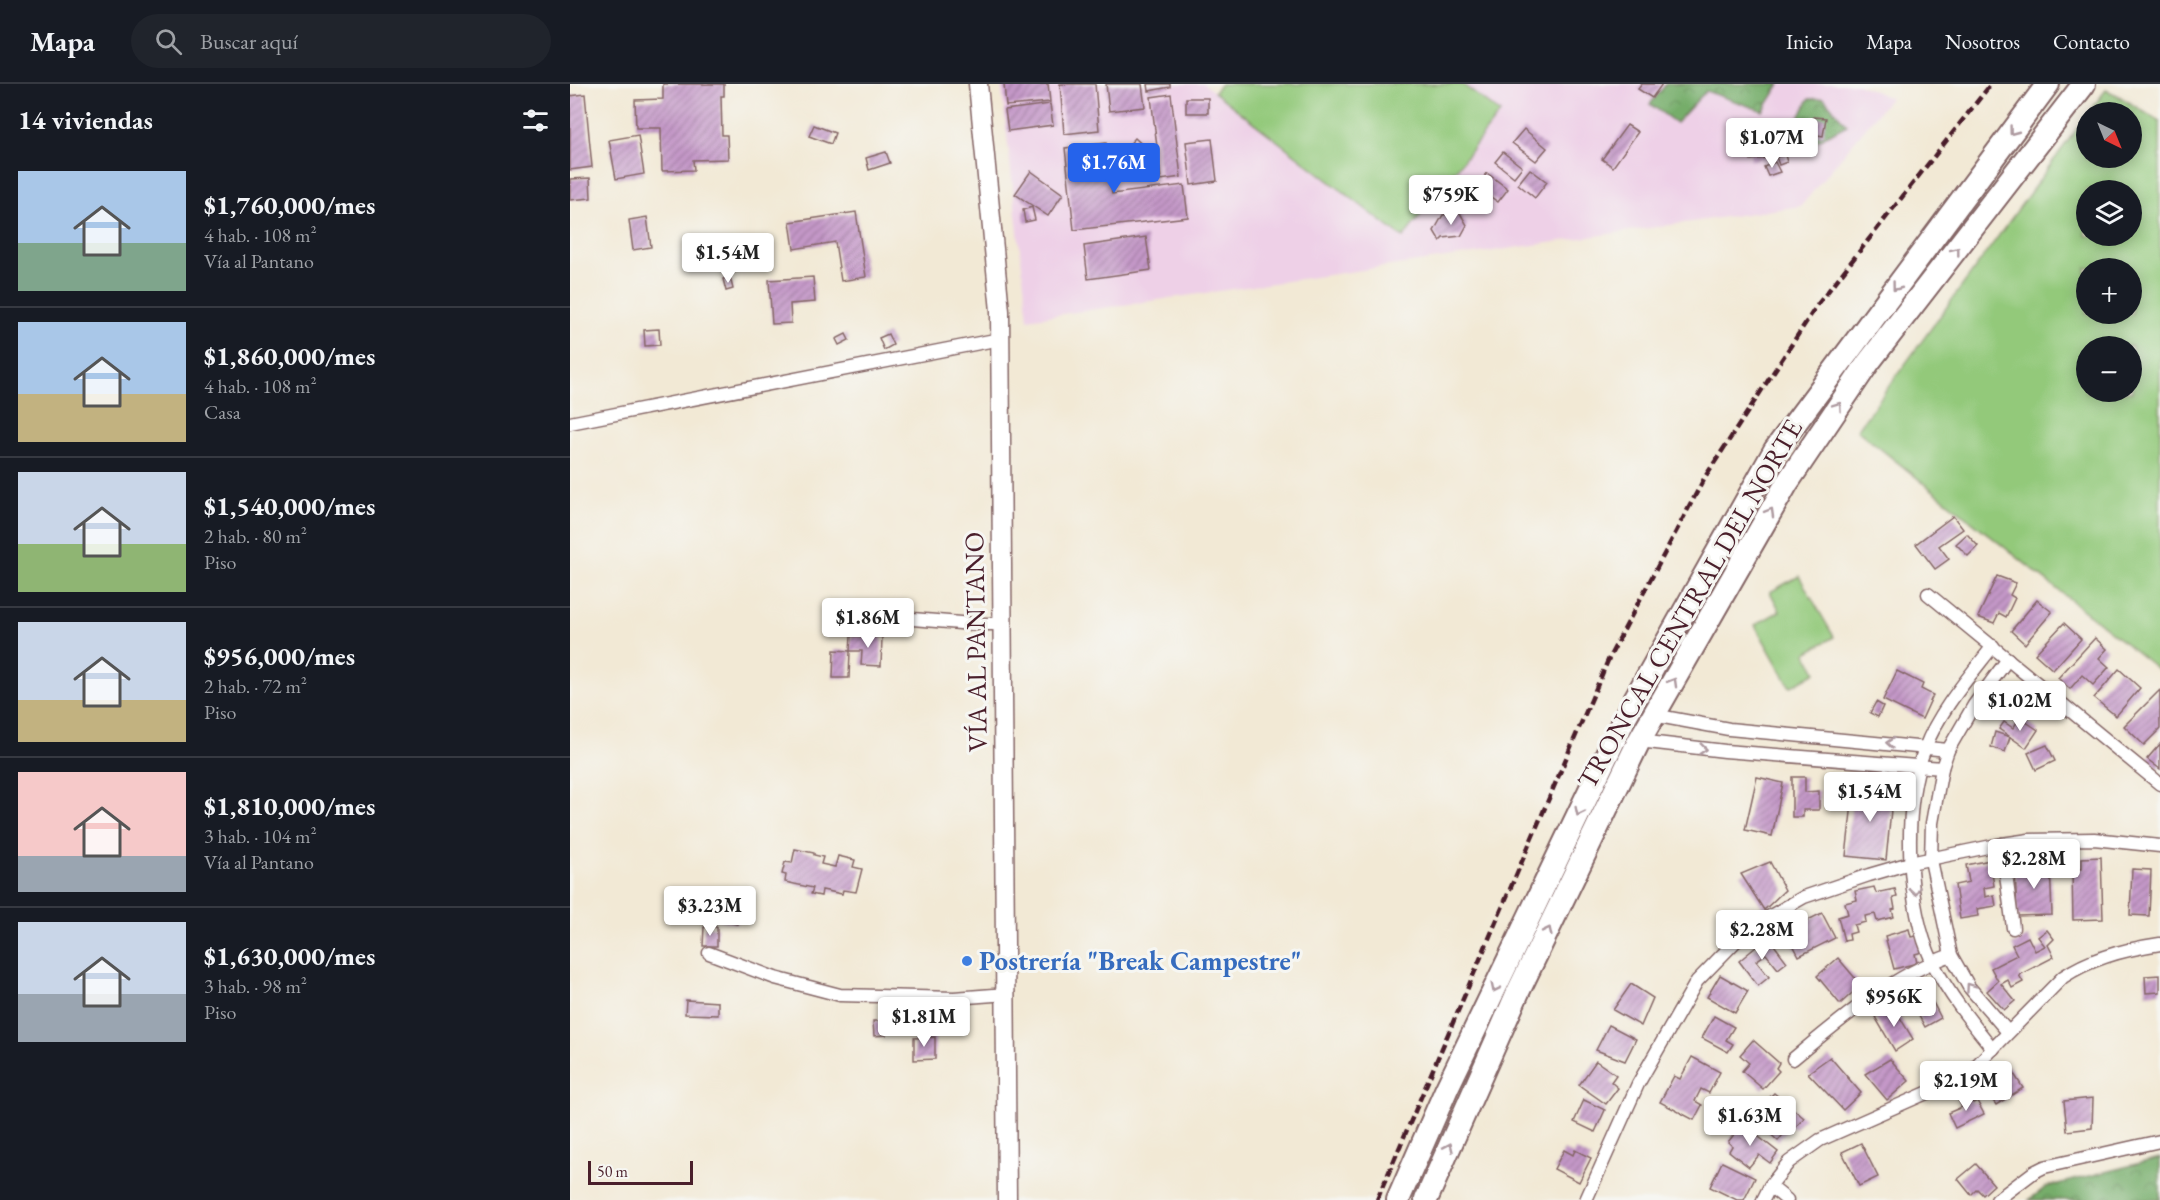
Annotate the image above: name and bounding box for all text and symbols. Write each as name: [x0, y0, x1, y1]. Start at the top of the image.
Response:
search box: [131, 14, 551, 68]
text: Mapa: [30, 23, 95, 59]
icon: search: [152, 25, 185, 58]
text: Buscar aquí: [200, 27, 298, 56]
text: Inicio: [1786, 28, 1833, 55]
text: Mapa: [1866, 28, 1912, 55]
text: Nosotros: [1945, 28, 2020, 55]
text: Contacto: [2053, 28, 2130, 55]
north arrow: [2076, 102, 2142, 168]
map controls: [2076, 102, 2142, 402]
text: 14 viviendas: [18, 103, 153, 137]
icon: filters: [519, 104, 552, 137]
pin: $1.07M: [1723, 118, 1821, 169]
text: $1.07M: [1740, 124, 1804, 150]
one-way arrow: [2009, 124, 2020, 135]
pin: $1.76M: [1065, 143, 1163, 194]
text: $1.76M: [1082, 149, 1146, 175]
pin: $759K: [1409, 175, 1493, 226]
button: layers: [2076, 180, 2142, 246]
text: $759K: [1423, 181, 1479, 207]
text: $1,760,000/mes: [204, 188, 375, 222]
icon: home: [66, 195, 138, 267]
text: 4 hab. · 108 m²: [204, 222, 317, 248]
pin: $1.54M: [679, 233, 777, 284]
text: $1.54M: [696, 239, 760, 265]
one-way arrow: [1948, 246, 1959, 257]
text: Vía al Pantano: [204, 248, 314, 274]
button: +: [2076, 258, 2142, 324]
one-way arrow: [1892, 280, 1903, 291]
button: −: [2076, 336, 2142, 402]
text: $1,860,000/mes: [204, 339, 375, 373]
icon: home: [66, 346, 138, 418]
text: 4 hab. · 108 m²: [204, 373, 317, 399]
text: Casa: [204, 399, 241, 425]
one-way arrow: [1831, 402, 1842, 413]
street label: TRONCAL CENTRAL DEL NORTE: [1569, 413, 1810, 795]
text: $1,540,000/mes: [204, 489, 375, 523]
icon: home: [66, 496, 138, 568]
one-way arrow: [1762, 508, 1774, 519]
text: 2 hab. · 80 m²: [204, 523, 307, 549]
street label: VÍA AL PANTANO: [956, 532, 995, 752]
text: Piso: [204, 549, 236, 575]
pin: $1.86M: [819, 598, 917, 649]
text: $1.86M: [836, 604, 900, 630]
text: $956,000/mes: [204, 639, 355, 673]
icon: home: [66, 646, 138, 718]
text: 2 hab. · 72 m²: [204, 673, 307, 699]
one-way arrow: [1665, 677, 1677, 688]
pin: $1.02M: [1971, 681, 2069, 732]
text: $1.02M: [1988, 687, 2052, 713]
text: Piso: [204, 699, 236, 725]
one-way arrow: [1886, 737, 1895, 750]
one-way arrow: [1698, 742, 1707, 754]
pin: $1.54M: [1821, 772, 1919, 823]
text: $1.54M: [1838, 778, 1902, 804]
text: $1,810,000/mes: [204, 789, 375, 823]
icon: home: [66, 796, 138, 868]
one-way arrow: [1575, 806, 1587, 817]
text: 3 hab. · 104 m²: [204, 823, 317, 849]
pin: $2.28M: [1985, 839, 2083, 890]
text: $2.28M: [2002, 845, 2066, 871]
text: Vía al Pantano: [204, 849, 314, 875]
pin: $3.23M: [661, 886, 759, 937]
one-way arrow: [1908, 887, 1920, 896]
text: $3.23M: [678, 892, 742, 918]
pin: $2.28M: [1713, 910, 1811, 961]
text: $2.28M: [1730, 916, 1794, 942]
one-way arrow: [1540, 926, 1552, 937]
text: $1,630,000/mes: [204, 939, 375, 973]
place label: Postrería "Break Campestre": [979, 943, 1301, 978]
icon: home: [66, 946, 138, 1018]
marker: Postrería "Break Campestre": [960, 954, 974, 968]
text: 3 hab. · 98 m²: [204, 973, 307, 999]
pin: $956K: [1852, 977, 1936, 1028]
one-way arrow: [1490, 982, 1502, 993]
text: $956K: [1866, 983, 1922, 1009]
one-way arrow: [1966, 983, 1977, 994]
pin: $1.81M: [875, 997, 973, 1048]
text: Piso: [204, 999, 236, 1025]
text: $1.81M: [892, 1003, 956, 1029]
pin: $2.19M: [1917, 1061, 2015, 1112]
text: $2.19M: [1934, 1067, 1998, 1093]
pin: $1.63M: [1701, 1096, 1799, 1147]
text: $1.63M: [1718, 1102, 1782, 1128]
one-way arrow: [1442, 1142, 1454, 1153]
scale bar: [588, 1158, 693, 1186]
text: 50 m: [597, 1161, 628, 1182]

